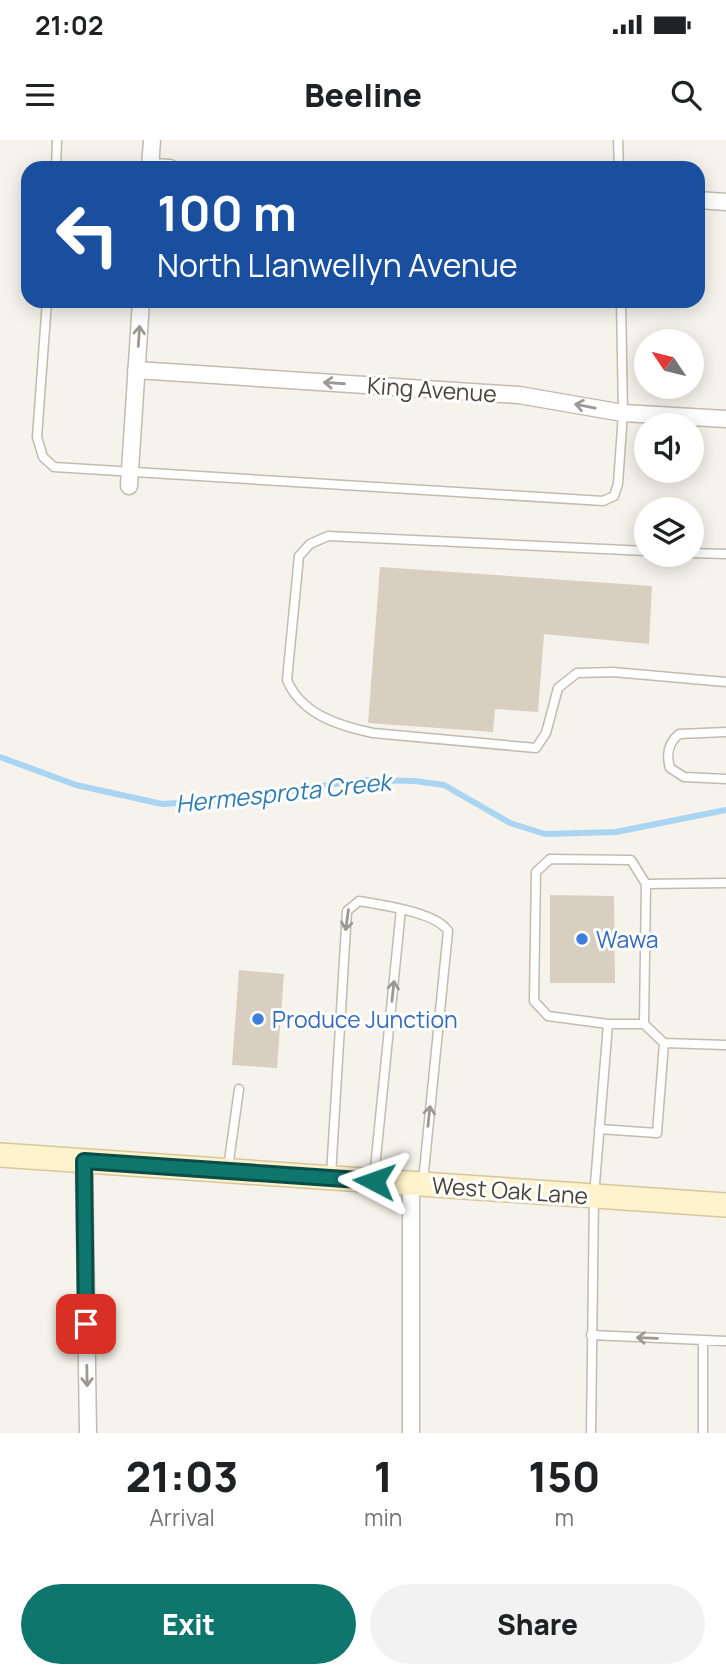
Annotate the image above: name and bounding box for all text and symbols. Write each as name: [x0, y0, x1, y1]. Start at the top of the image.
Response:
text: 21:02: [35, 7, 103, 43]
text: Beeline: [304, 73, 422, 117]
icon: menu: [21, 76, 59, 114]
icon: search: [667, 76, 705, 114]
text: 100 m: [157, 179, 297, 246]
icon: left: [42, 189, 133, 280]
text: North Llanwellyn Avenue: [157, 243, 518, 287]
one-way arrow: [133, 325, 146, 347]
north arrow: [634, 329, 704, 399]
map controls: [634, 329, 704, 567]
street label: King Avenue: [366, 369, 498, 409]
one-way arrow: [324, 376, 346, 389]
one-way arrow: [574, 399, 597, 413]
button: sound: [634, 413, 704, 483]
button: layers: [634, 497, 704, 567]
water label: Hermesprota Creek: [174, 764, 395, 820]
one-way arrow: [341, 908, 354, 931]
place label: Wawa: [596, 923, 659, 955]
marker: Wawa: [574, 931, 590, 947]
one-way arrow: [387, 980, 400, 1003]
place label: Produce Junction: [272, 1003, 458, 1035]
marker: Produce Junction: [250, 1011, 266, 1027]
one-way arrow: [423, 1105, 436, 1128]
position arrow: [337, 1144, 411, 1218]
street label: West Oak Lane: [431, 1169, 589, 1211]
pin: [56, 1294, 116, 1354]
icon: arrive: [67, 1305, 105, 1343]
one-way arrow: [636, 1331, 659, 1344]
one-way arrow: [80, 1364, 94, 1387]
text: 21:03: [126, 1447, 238, 1505]
text: 1: [374, 1447, 393, 1505]
text: 150: [528, 1447, 600, 1505]
text: Arrival: [149, 1501, 215, 1533]
text: min: [364, 1501, 402, 1533]
text: m: [554, 1501, 574, 1533]
button: Exit: [21, 1584, 356, 1664]
button: Share: [370, 1584, 705, 1664]

